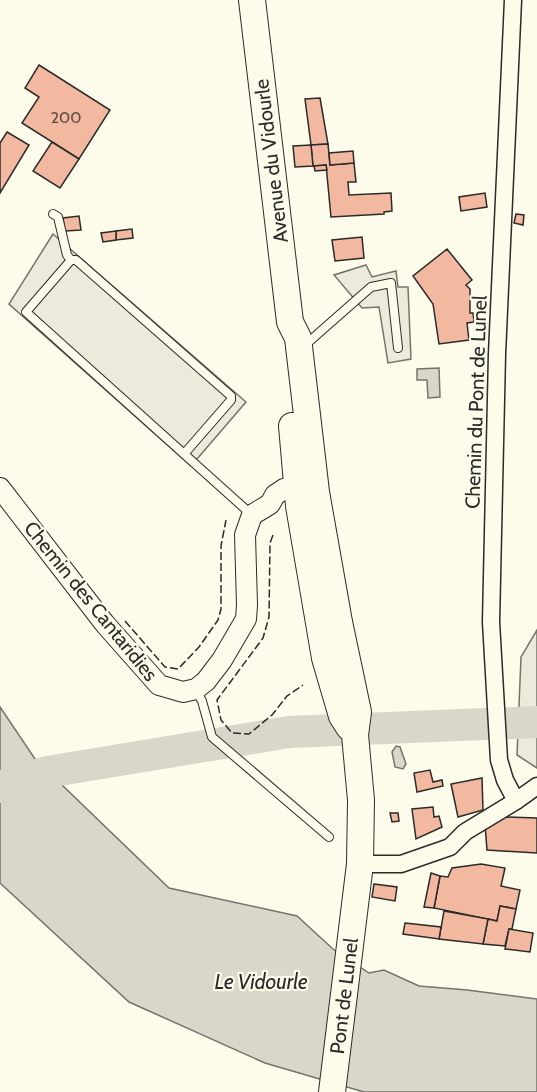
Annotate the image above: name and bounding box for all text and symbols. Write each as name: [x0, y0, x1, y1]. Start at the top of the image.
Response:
street label: Avenue du Vidourle: [249, 78, 293, 244]
house number: 200: [51, 108, 81, 127]
street label: Chemin du Pont de Lunel: [460, 295, 492, 509]
street label: Chemin des Cantaridies: [19, 516, 163, 686]
street label: Pont de Lunel: [325, 936, 363, 1055]
water label: Le Vidourle: [214, 969, 308, 994]

